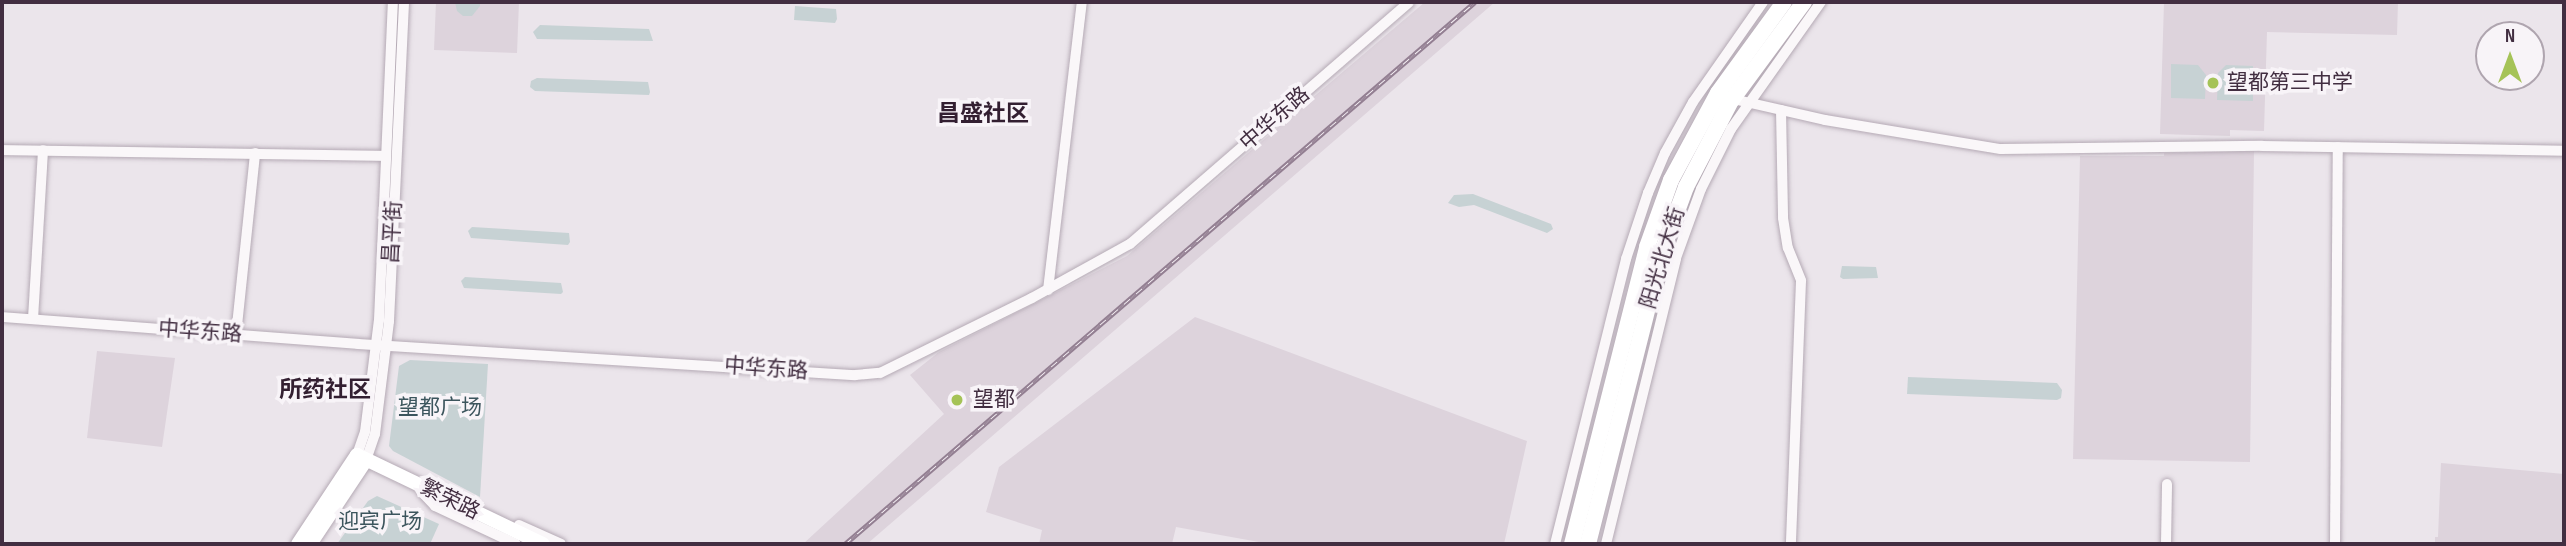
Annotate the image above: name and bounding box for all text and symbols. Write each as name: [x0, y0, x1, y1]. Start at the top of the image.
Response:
north arrow: [2475, 21, 2545, 91]
text: N: [2505, 25, 2515, 48]
place label: 望都第三中学: [2227, 70, 2353, 96]
marker: 望都第三中学: [2205, 75, 2221, 91]
street label: 中华东路: [1235, 82, 1315, 156]
district label: 昌盛社区: [937, 100, 1029, 128]
street label: 昌平街: [379, 200, 407, 264]
street label: 阳光北大街: [1636, 204, 1690, 312]
street label: 中华东路: [157, 317, 243, 347]
street label: 中华东路: [723, 354, 809, 384]
district label: 所药社区: [279, 376, 371, 404]
place label: 望都: [973, 387, 1015, 413]
marker: 望都: [947, 390, 967, 410]
park label: 望都广场: [398, 395, 482, 421]
street label: 繁荣路: [416, 475, 484, 525]
park label: 迎宾广场: [338, 509, 422, 535]

